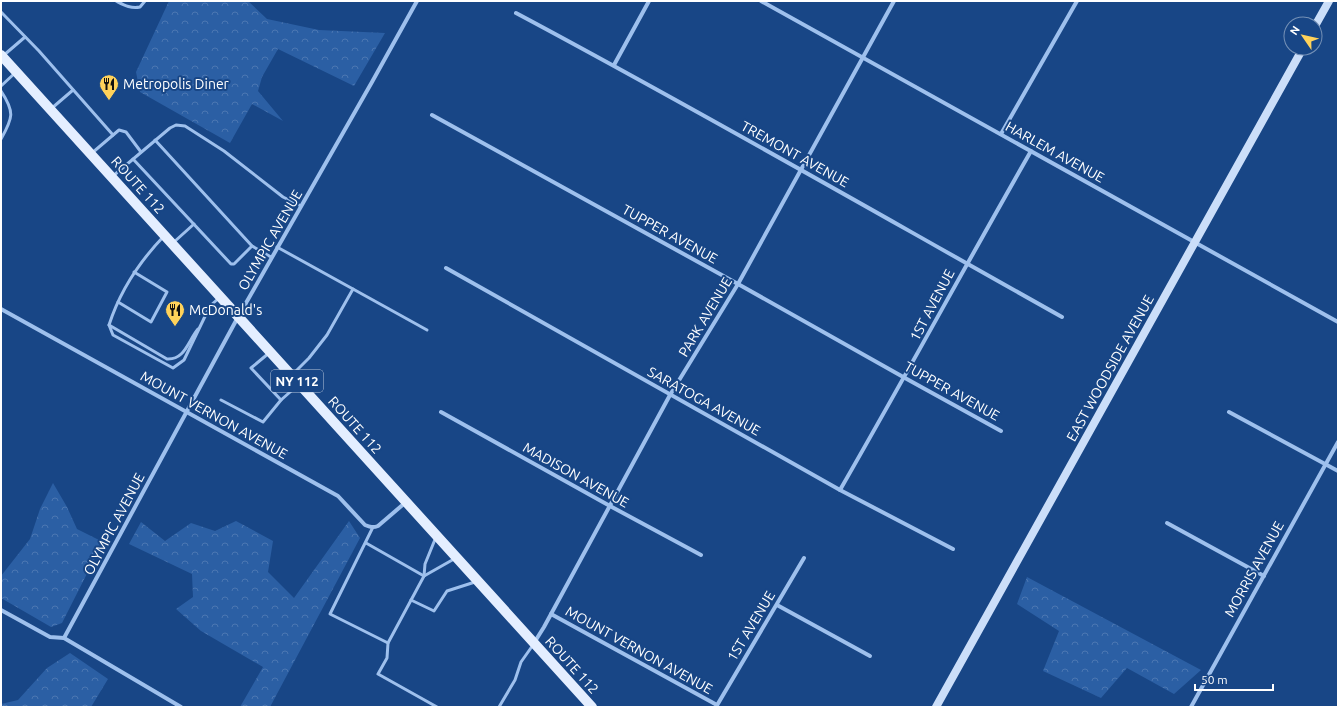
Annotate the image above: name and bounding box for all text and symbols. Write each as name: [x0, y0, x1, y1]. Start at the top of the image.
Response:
north arrow: [1283, 16, 1323, 56]
text: N: [1287, 24, 1302, 37]
restaurant icon: Metropolis Diner: [98, 73, 120, 101]
place label: Metropolis Diner: [123, 76, 230, 92]
street label: TREMONT AVENUE: [738, 118, 852, 190]
street label: HARLEM AVENUE: [1003, 118, 1107, 186]
street label: ROUTE 112: [108, 153, 168, 217]
street label: OLYMPIC AVENUE: [235, 187, 305, 293]
street label: TUPPER AVENUE: [620, 201, 721, 267]
street label: 1ST AVENUE: [906, 266, 958, 344]
street label: PARK AVENUE: [675, 274, 735, 360]
street label: EAST WOODSIDE AVENUE: [1063, 292, 1157, 444]
restaurant icon: McDonald's: [164, 299, 186, 327]
place label: McDonald's: [189, 302, 262, 318]
street label: TUPPER AVENUE: [902, 358, 1003, 424]
street label: SARATOGA AVENUE: [645, 363, 763, 439]
street label: MOUNT VERNON AVENUE: [138, 368, 290, 462]
road number: NY 112: [271, 370, 323, 392]
street label: ROUTE 112: [325, 393, 385, 457]
street label: MADISON AVENUE: [520, 439, 632, 511]
street label: OLYMPIC AVENUE: [80, 470, 148, 578]
street label: MORRIS AVENUE: [1221, 518, 1287, 620]
street label: 1ST AVENUE: [724, 588, 778, 664]
street label: MOUNT VERNON AVENUE: [563, 603, 715, 697]
street label: ROUTE 112: [542, 633, 602, 697]
scale bar: [1195, 666, 1273, 692]
text: 50 m: [1201, 673, 1228, 686]

